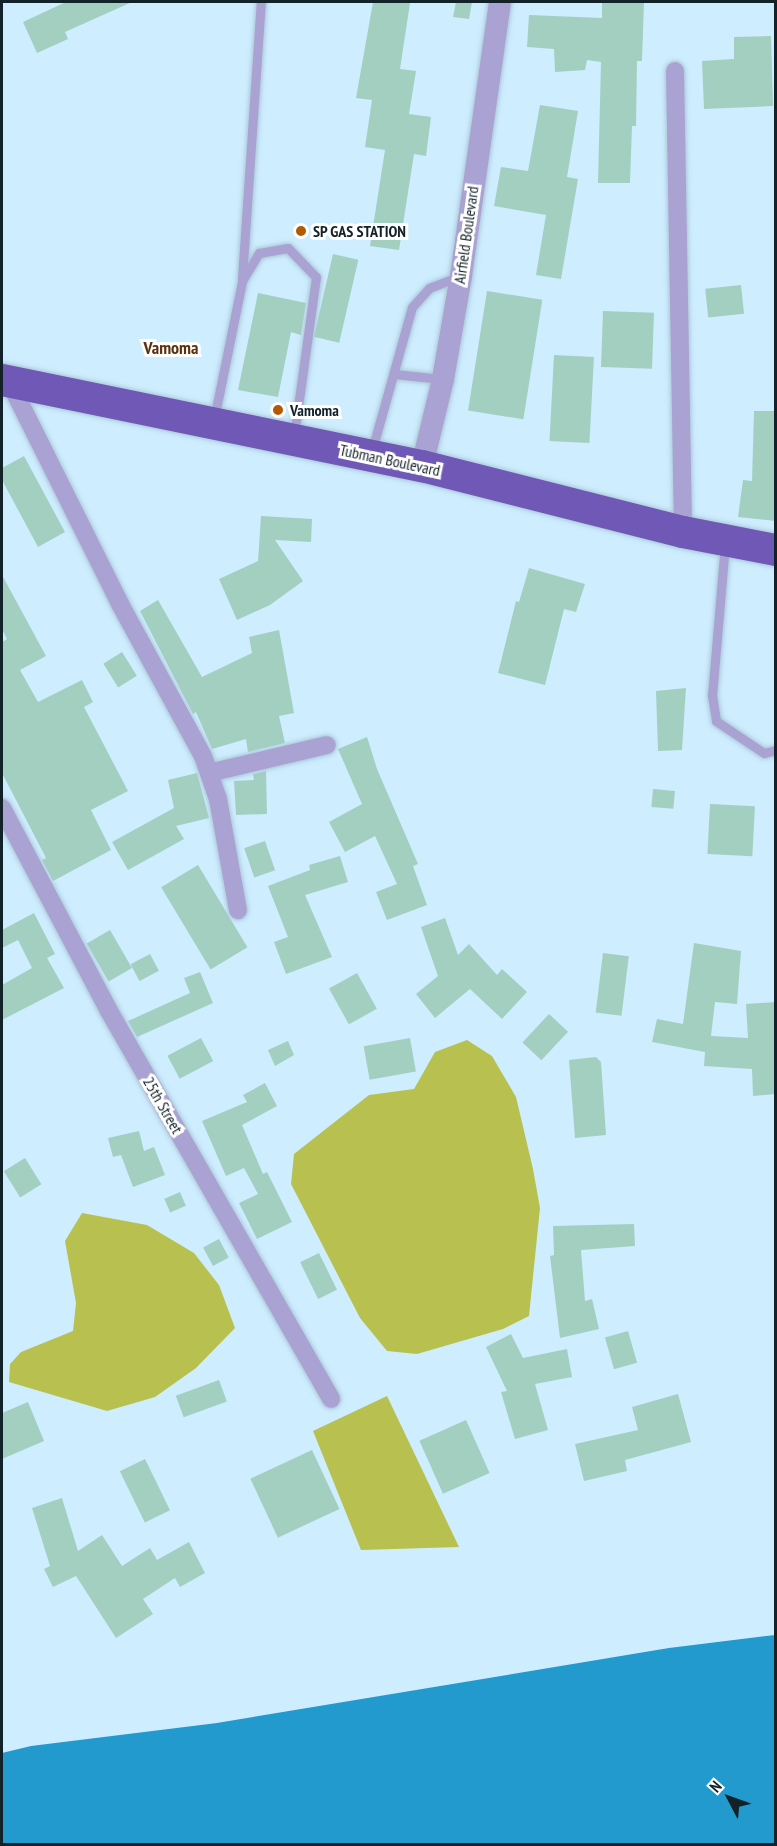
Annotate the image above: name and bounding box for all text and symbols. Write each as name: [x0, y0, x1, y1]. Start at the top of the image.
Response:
street label: Airfield Boulevard: [450, 185, 482, 285]
place label: SP GAS STATION: [313, 221, 407, 241]
marker: SP GAS STATION: [294, 224, 308, 238]
district label: Vamoma: [144, 337, 198, 359]
place label: Vamoma: [290, 400, 339, 420]
marker: Vamoma: [271, 403, 285, 417]
street label: Tubman Boulevard: [338, 440, 442, 480]
street label: 25th Street: [139, 1073, 187, 1137]
north arrow: [699, 1768, 759, 1828]
text: N: [705, 1776, 726, 1796]

